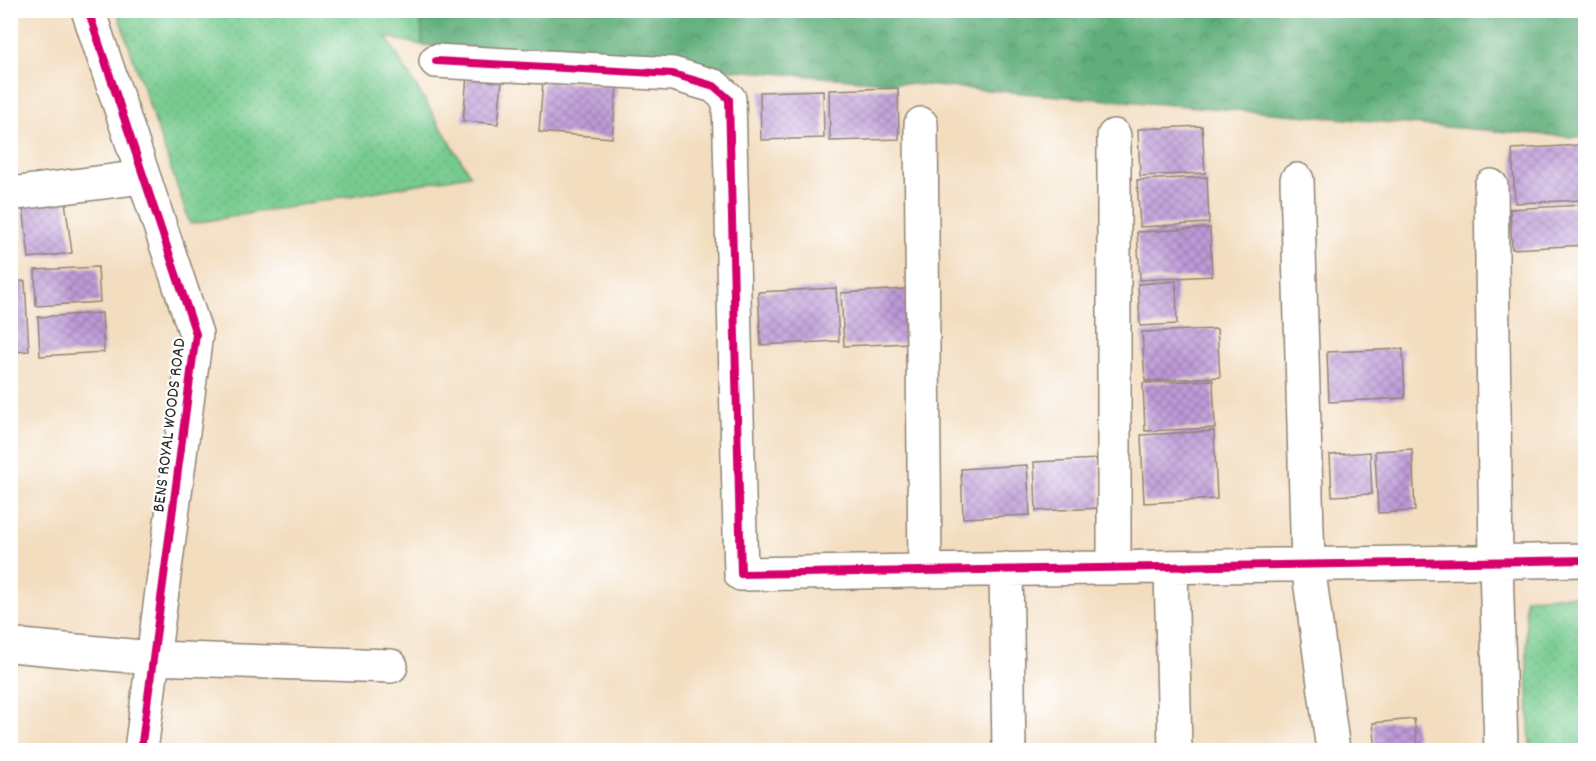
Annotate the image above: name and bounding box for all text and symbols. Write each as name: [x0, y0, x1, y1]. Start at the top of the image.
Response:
street label: BENS ROYAL WOODS ROAD: [147, 337, 194, 514]

